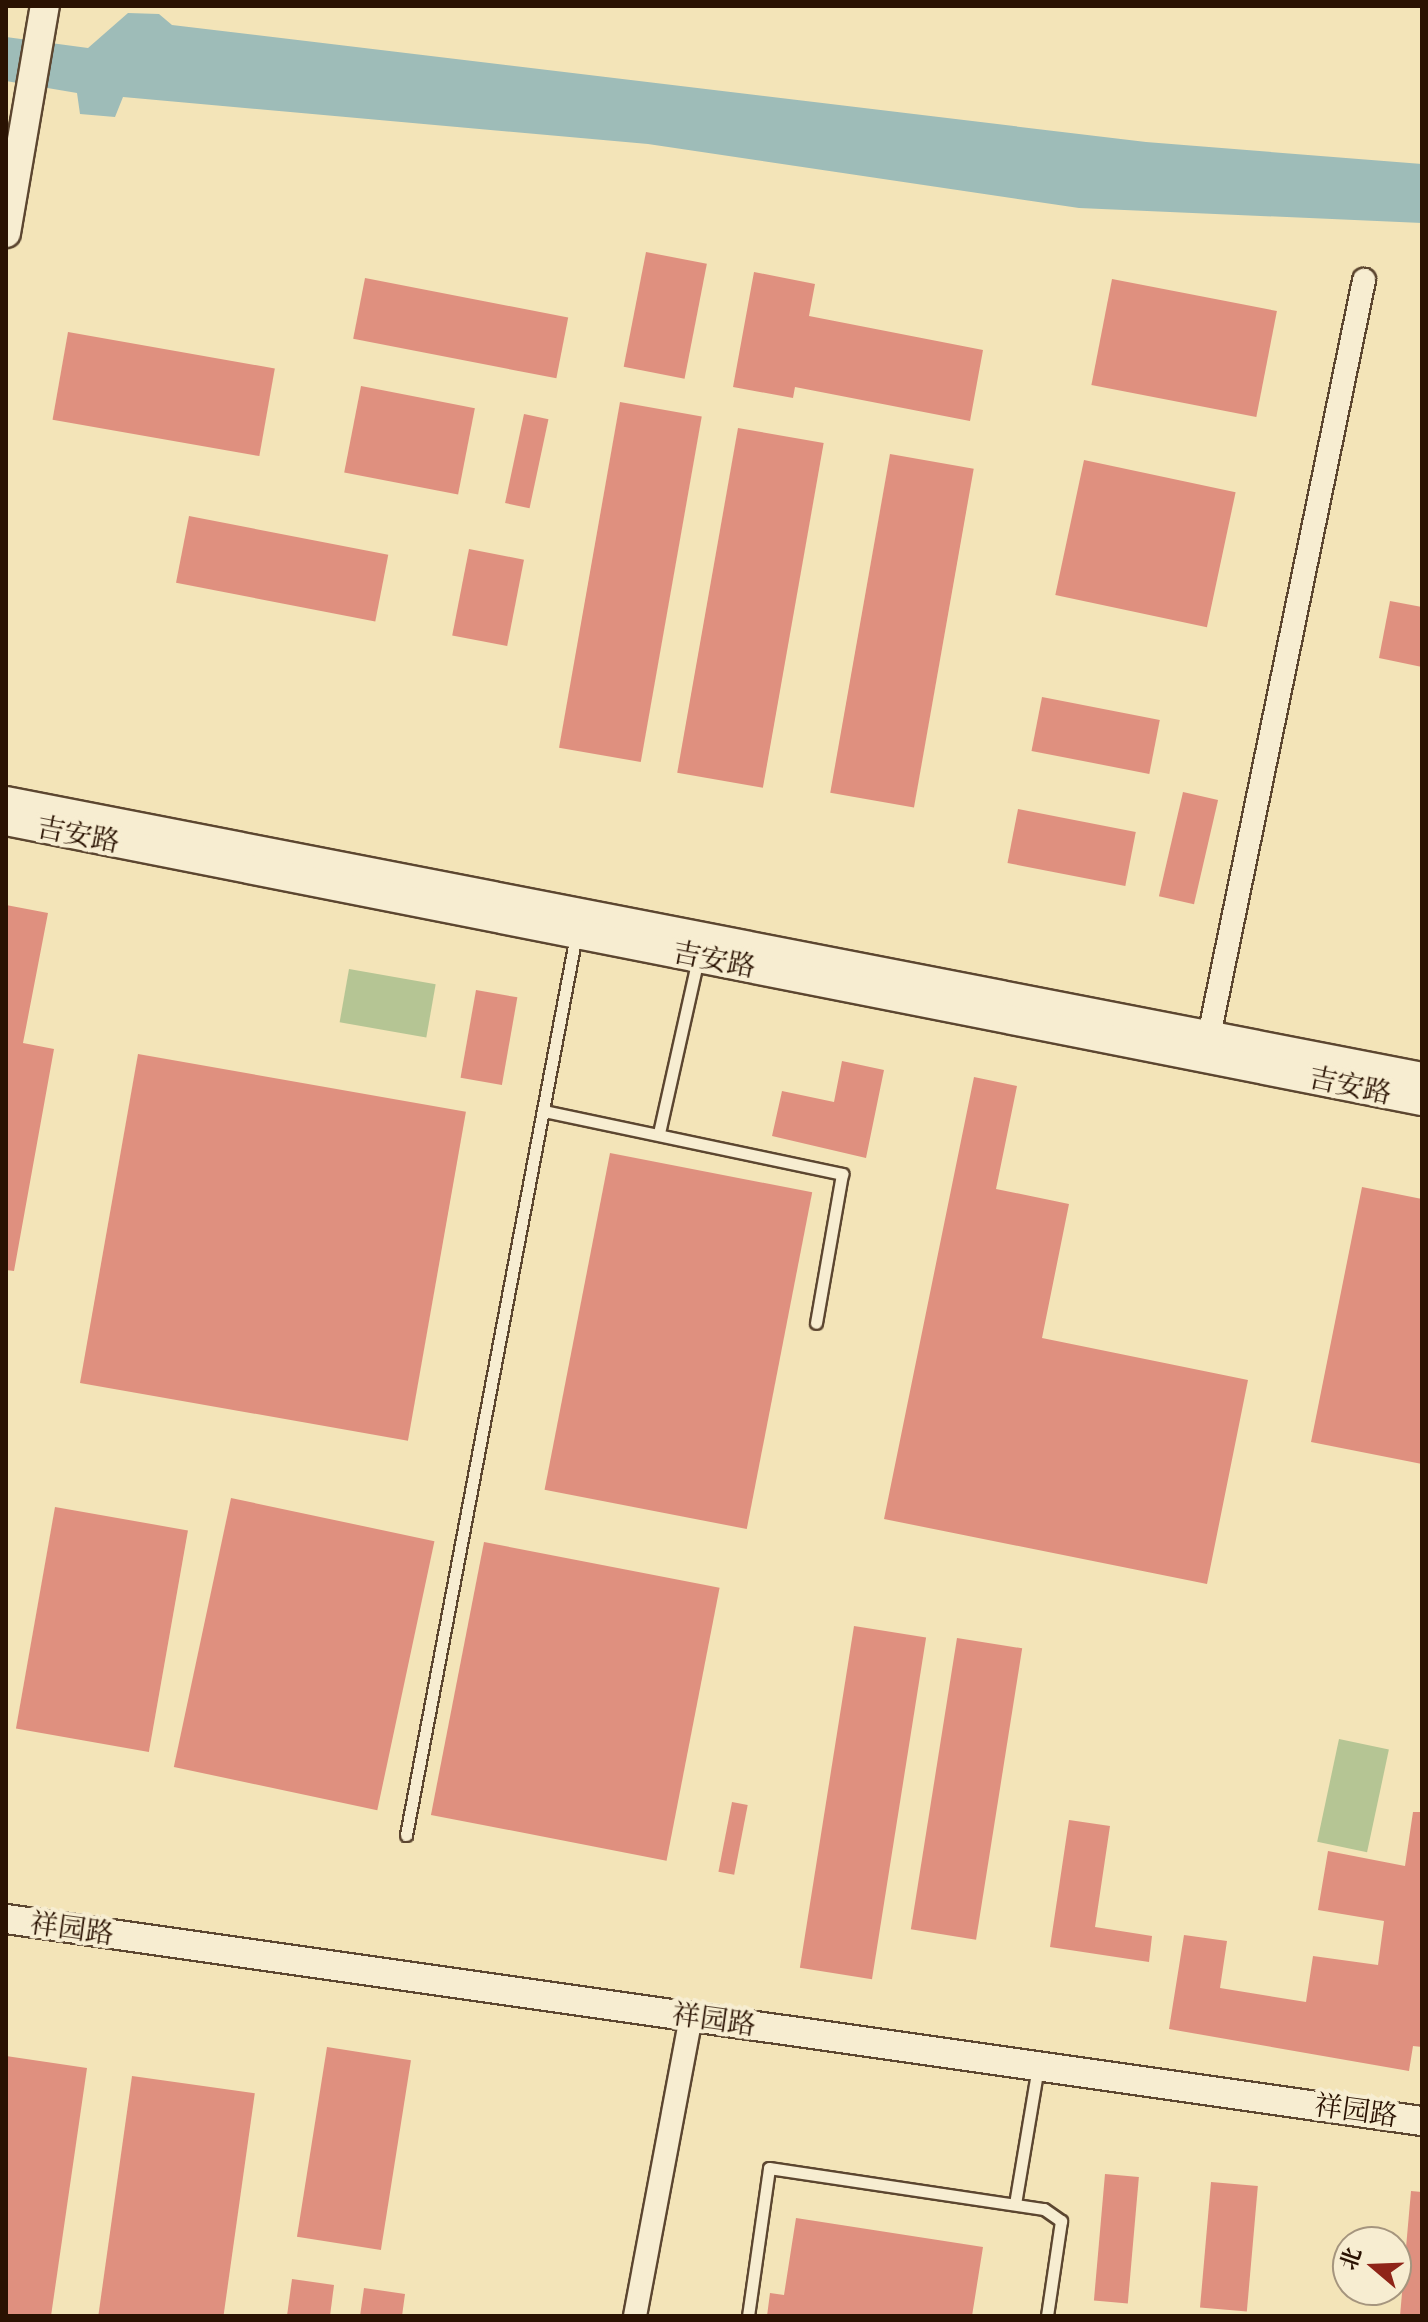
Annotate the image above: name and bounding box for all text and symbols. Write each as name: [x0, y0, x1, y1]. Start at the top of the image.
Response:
street label: 吉安路: [34, 810, 122, 860]
street label: 吉安路: [670, 935, 758, 985]
street label: 吉安路: [1305, 1061, 1395, 1111]
street label: 祥园路: [28, 1907, 116, 1951]
street label: 祥园路: [670, 1998, 758, 2042]
street label: 祥园路: [1312, 2089, 1400, 2133]
north arrow: [1332, 2226, 1412, 2306]
text: 北: [1333, 2244, 1369, 2274]

